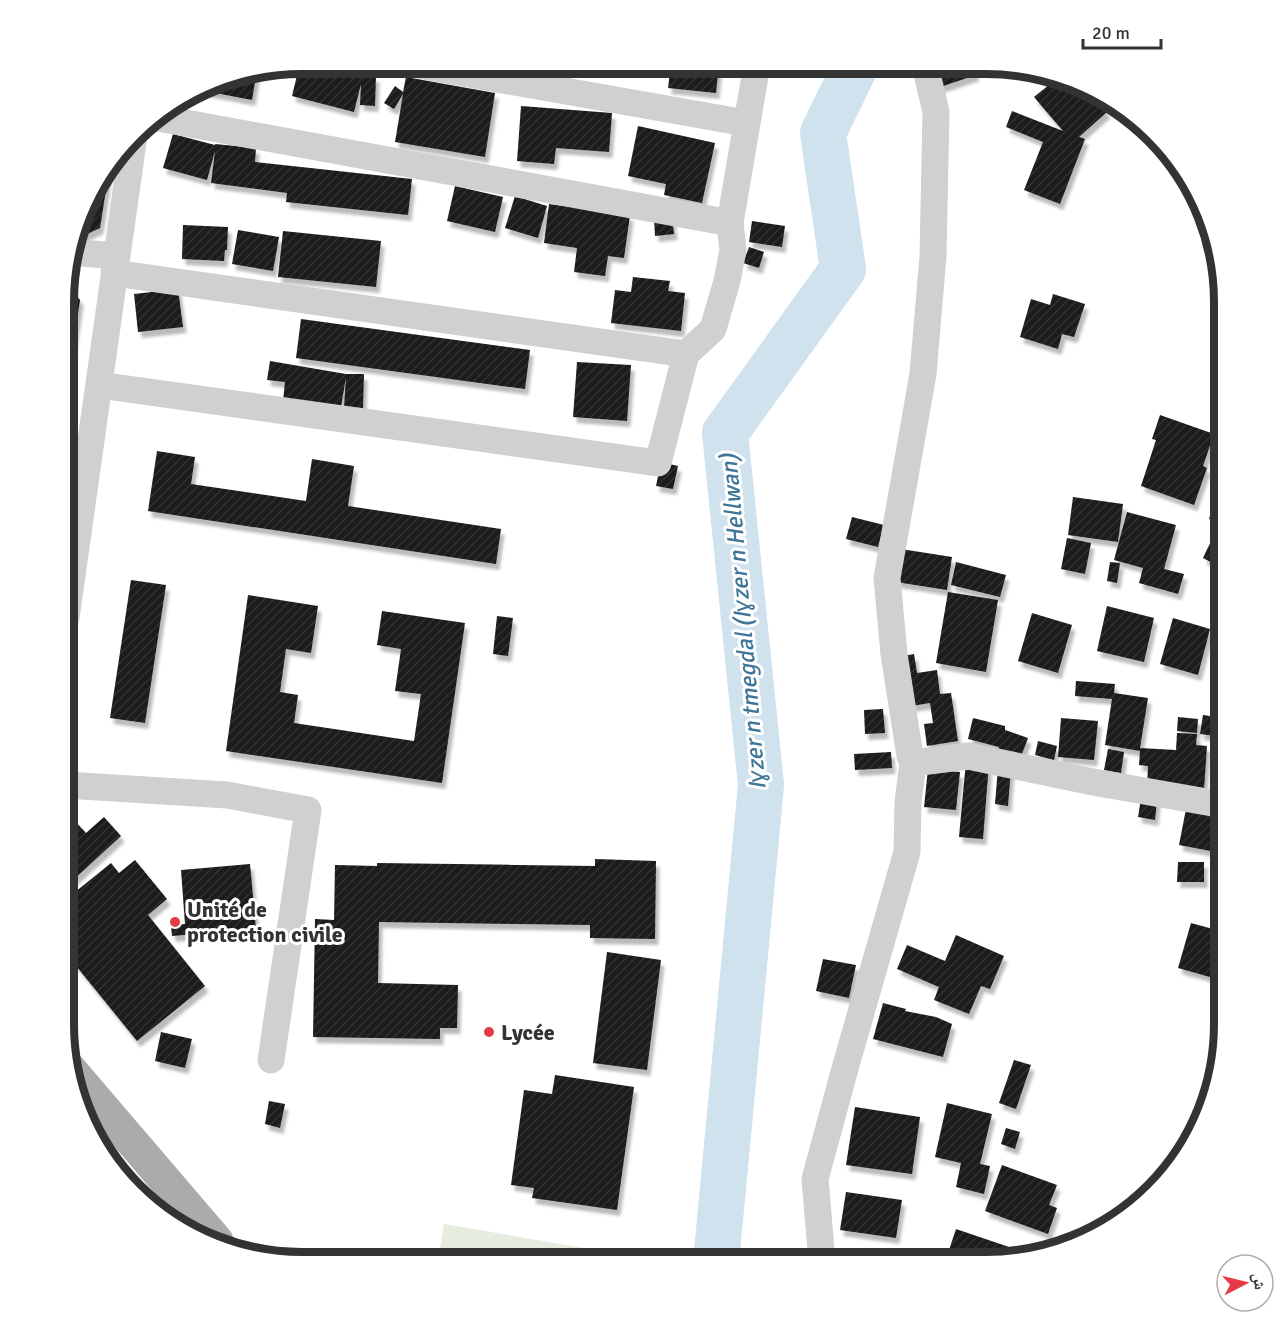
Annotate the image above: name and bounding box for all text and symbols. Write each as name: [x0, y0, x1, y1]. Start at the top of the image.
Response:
scale bar: [1083, 12, 1161, 50]
text: 20 m: [1092, 22, 1130, 44]
water label: Iɣzer n tmegdal (Iɣzer n Hellwan): [713, 452, 773, 791]
place label: Unité de protection civile: [187, 896, 343, 948]
marker: Unité de protection civile: [168, 915, 182, 929]
place label: Lycée: [501, 1019, 555, 1046]
marker: Lycée: [482, 1025, 496, 1039]
north arrow: [1215, 1253, 1275, 1313]
text: ش: [1248, 1272, 1270, 1291]

